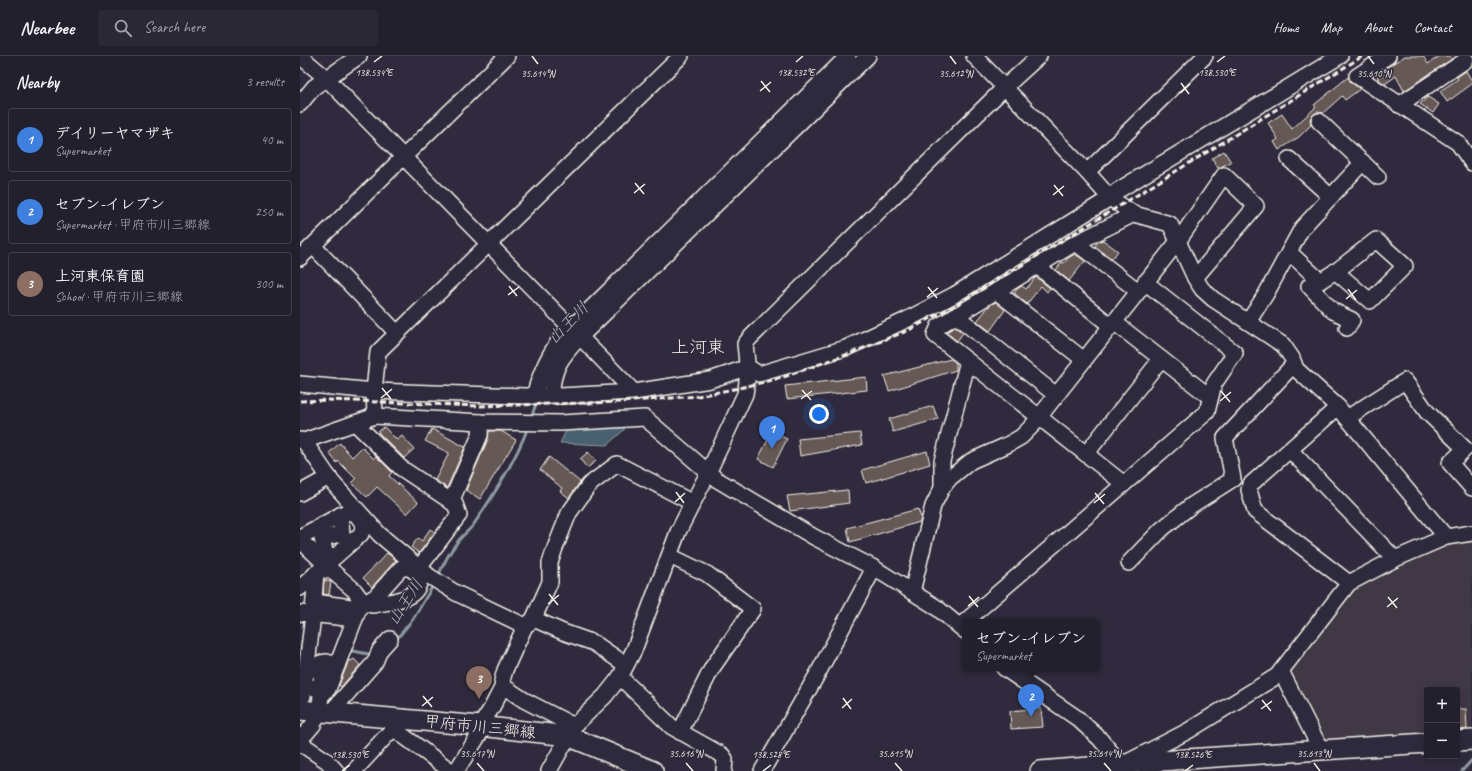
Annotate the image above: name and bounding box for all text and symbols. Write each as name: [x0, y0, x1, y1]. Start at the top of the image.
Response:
search box: [98, 10, 378, 46]
text: Nearbee: [20, 16, 74, 40]
icon: search: [112, 17, 134, 39]
text: Search here: [144, 18, 205, 37]
text: Home: [1273, 19, 1299, 36]
text: Map: [1321, 19, 1342, 36]
text: About: [1364, 19, 1392, 36]
text: Contact: [1414, 19, 1452, 36]
text: 138.534°E: [355, 66, 394, 79]
text: 138.532°E: [777, 66, 816, 79]
text: 138.530°E: [1198, 66, 1237, 79]
text: 35.614°N: [521, 67, 557, 80]
text: 35.612°N: [939, 67, 975, 80]
text: 35.610°N: [1357, 67, 1393, 80]
text: Nearby: [16, 72, 59, 93]
text: 3 results: [246, 74, 284, 90]
text: デイリーヤマザキ: [55, 124, 175, 143]
text: 1: [27, 132, 33, 148]
text: 40 m: [261, 132, 283, 148]
text: Supermarket: [55, 143, 110, 159]
text: セブン-イレブン: [55, 195, 165, 214]
text: 2: [27, 204, 33, 220]
text: 250 m: [255, 204, 283, 220]
text: Supermarket · 甲府市川三郷線: [55, 217, 210, 233]
text: 上河東保育園: [55, 267, 145, 286]
text: 3: [27, 276, 33, 292]
text: 300 m: [255, 276, 283, 292]
text: School · 甲府市川三郷線: [55, 289, 183, 305]
water label: 山王川: [543, 297, 593, 349]
district label: 上河東: [671, 336, 725, 358]
your location: [809, 404, 829, 424]
pin: 1: [759, 416, 785, 449]
water label: 山王川: [382, 575, 428, 629]
popup: [962, 619, 1100, 671]
text: セブン-イレブン: [976, 629, 1086, 648]
text: Supermarket: [976, 648, 1031, 664]
pin: 3: [466, 666, 492, 699]
pin: 2: [1018, 684, 1044, 717]
map controls: [1424, 687, 1460, 759]
button: +: [1424, 687, 1460, 723]
street label: 甲府市川三郷線: [423, 711, 537, 743]
button: −: [1424, 723, 1460, 759]
text: 35.617°N: [460, 747, 496, 760]
text: 35.616°N: [669, 747, 705, 760]
text: 35.615°N: [878, 747, 914, 760]
text: 35.614°N: [1087, 747, 1123, 760]
text: 35.613°N: [1297, 747, 1333, 760]
text: 138.530°E: [331, 748, 370, 761]
text: 138.528°E: [752, 748, 791, 761]
text: 138.526°E: [1174, 748, 1213, 761]

